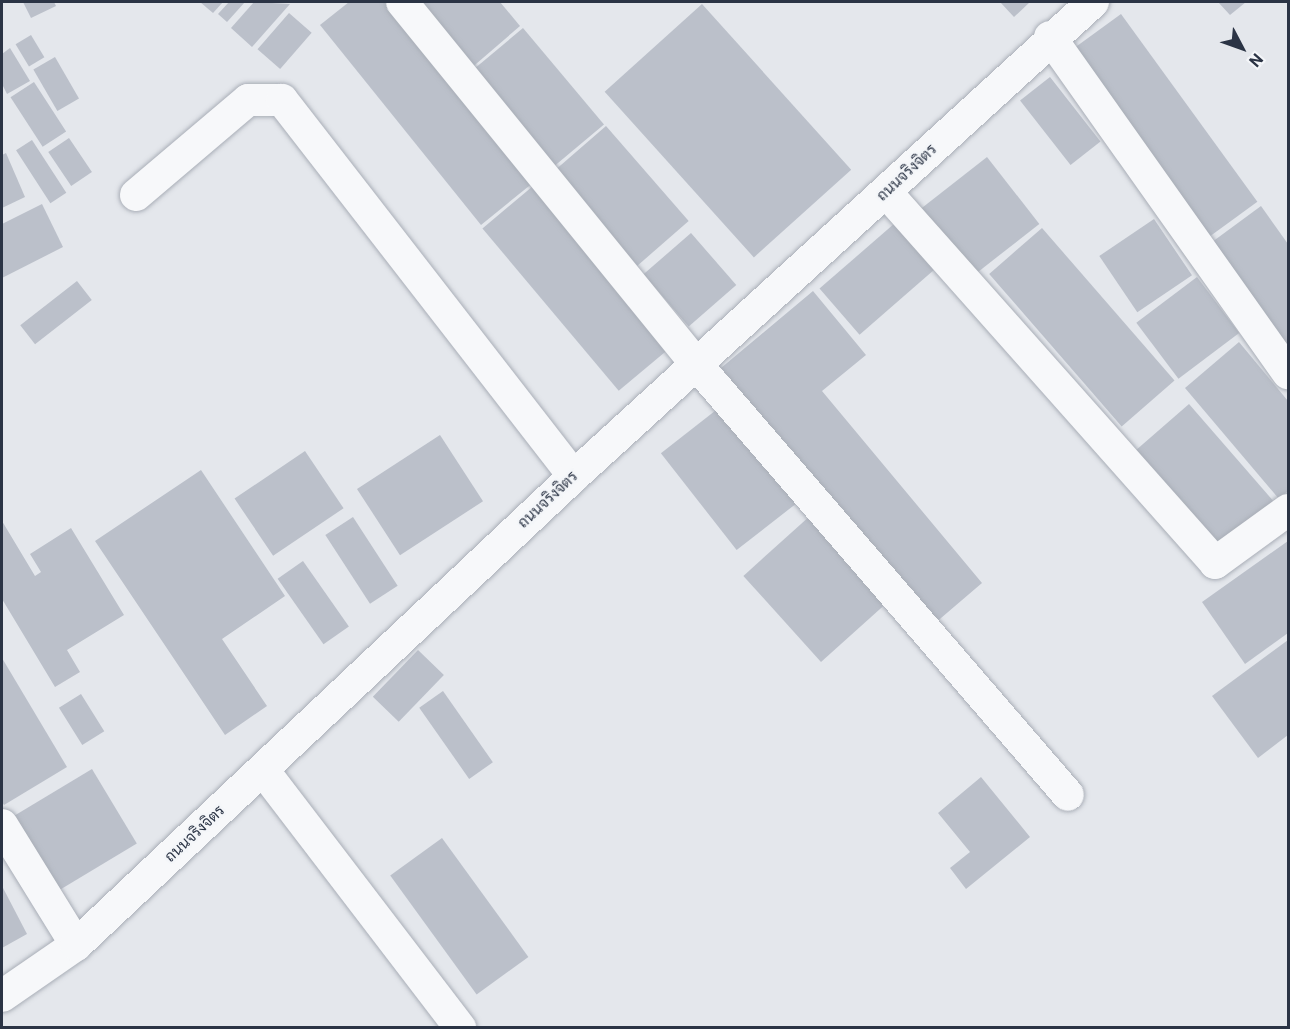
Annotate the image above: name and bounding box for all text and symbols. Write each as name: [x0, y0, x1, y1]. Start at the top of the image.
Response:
north arrow: [1212, 18, 1272, 78]
text: N: [1245, 50, 1267, 71]
street label: ถนนจริงจิตร: [873, 141, 941, 205]
street label: ถนนจริงจิตร: [514, 468, 582, 532]
street label: ถนนจริงจิตร: [161, 802, 229, 866]

